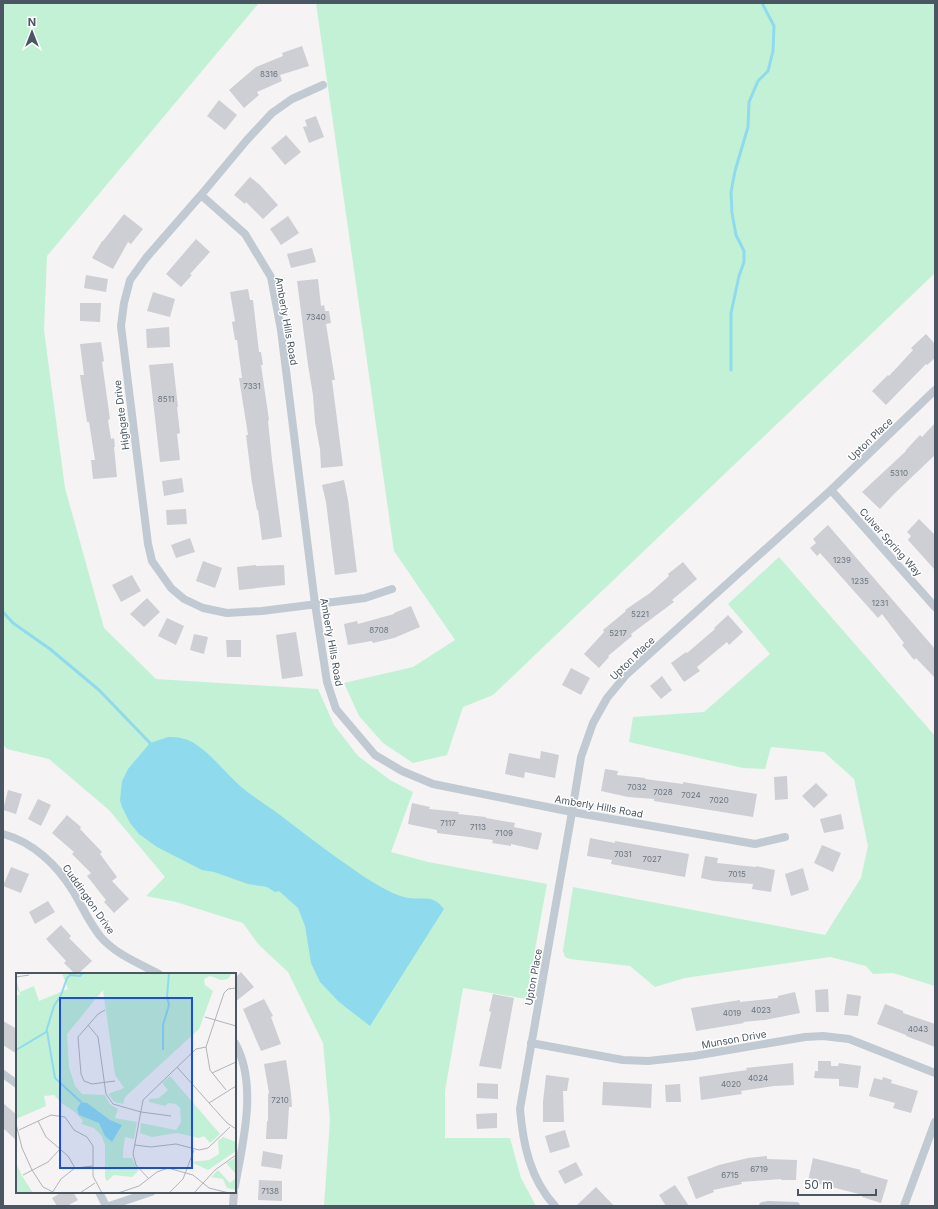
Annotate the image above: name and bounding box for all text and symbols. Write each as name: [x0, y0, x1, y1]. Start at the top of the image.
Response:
north arrow: [12, 12, 52, 52]
text: N: [28, 15, 36, 29]
house number: 8316: [260, 69, 278, 79]
street label: Amberly Hills Road: [273, 276, 301, 366]
house number: 7340: [306, 312, 326, 322]
street label: Highgate Drive: [111, 379, 131, 451]
house number: 7331: [243, 381, 261, 391]
house number: 8511: [158, 394, 174, 404]
street label: Upton Place: [845, 415, 895, 463]
house number: 5310: [890, 468, 908, 478]
street label: Culver Spring Way: [857, 505, 925, 579]
house number: 1239: [833, 555, 851, 565]
house number: 1235: [851, 576, 869, 586]
street label: Amberly Hills Road: [318, 597, 346, 687]
house number: 1231: [872, 598, 888, 608]
house number: 5221: [631, 609, 649, 619]
house number: 8708: [369, 625, 389, 635]
house number: 5217: [609, 628, 627, 638]
street label: Upton Place: [607, 634, 657, 682]
house number: 7032: [627, 782, 647, 792]
house number: 7028: [653, 787, 673, 797]
house number: 7024: [681, 790, 701, 800]
street label: Amberly Hills Road: [554, 792, 644, 820]
house number: 7020: [709, 795, 729, 805]
house number: 7117: [440, 818, 456, 828]
house number: 7113: [470, 822, 486, 832]
house number: 7109: [495, 828, 513, 838]
house number: 7031: [614, 849, 632, 859]
house number: 7027: [643, 854, 662, 864]
street label: Cuddington Drive: [60, 862, 118, 936]
house number: 7015: [728, 869, 746, 879]
street label: Upton Place: [522, 948, 544, 1006]
inset map: [16, 973, 236, 1193]
house number: 4023: [751, 1005, 771, 1015]
house number: 4019: [723, 1008, 741, 1018]
house number: 4043: [908, 1024, 928, 1034]
street label: Munson Drive: [701, 1027, 768, 1051]
house number: 4024: [748, 1073, 768, 1083]
house number: 4020: [721, 1079, 741, 1089]
house number: 7210: [271, 1095, 289, 1105]
house number: 6719: [750, 1164, 768, 1174]
house number: 6715: [721, 1170, 739, 1180]
scale bar: [798, 1171, 876, 1197]
text: 50 m: [804, 1177, 833, 1192]
house number: 7138: [261, 1186, 279, 1196]

